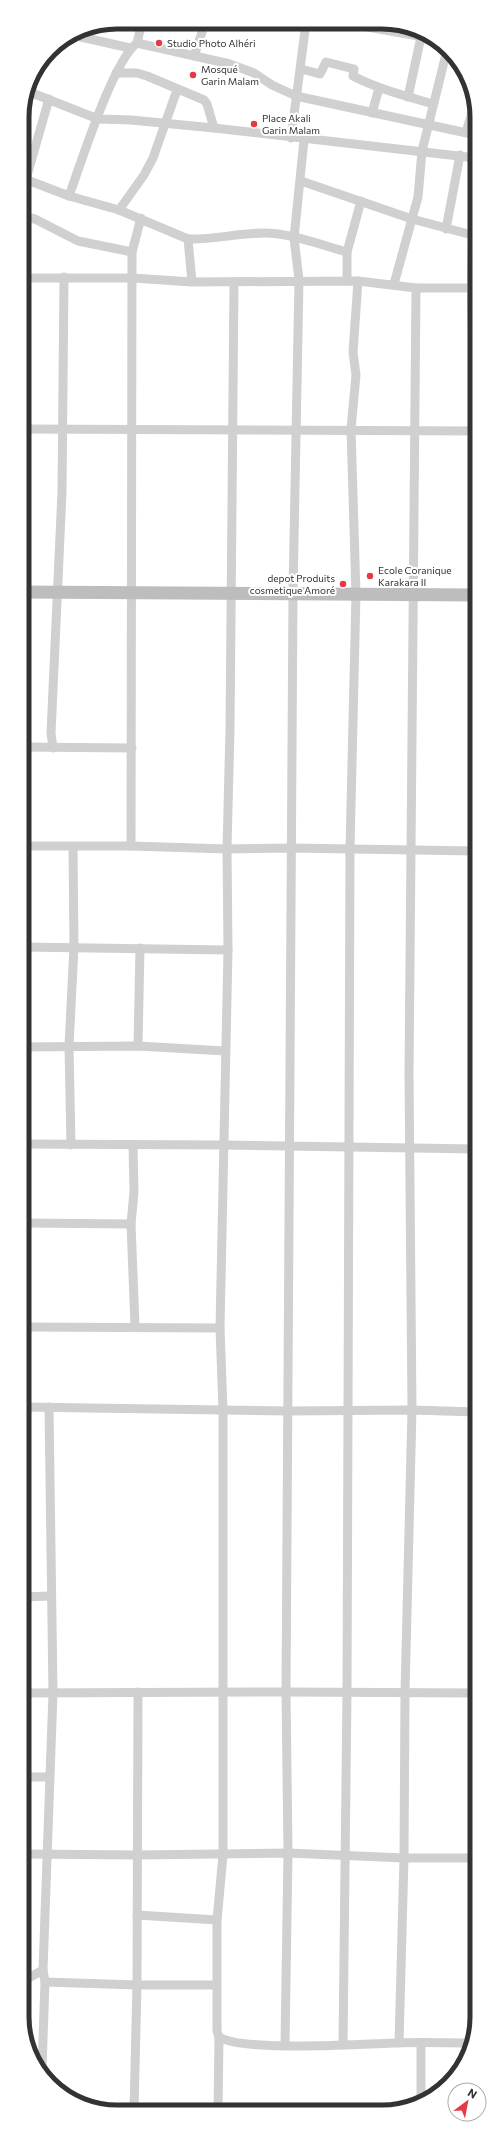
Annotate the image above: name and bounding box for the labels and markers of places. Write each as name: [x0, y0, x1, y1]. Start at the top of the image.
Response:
place label: Studio Photo Alhéri: [167, 37, 256, 49]
marker: Studio Photo Alhéri: [154, 38, 164, 48]
place label: Mosqué Garin Malam: [201, 63, 259, 87]
marker: Mosqué Garin Malam: [188, 70, 198, 80]
place label: Place Akali Garin Malam: [262, 112, 320, 136]
marker: Place Akali Garin Malam: [249, 119, 259, 129]
place label: Ecole Coranique Karakara II: [378, 564, 452, 588]
marker: Ecole Coranique Karakara II: [365, 571, 375, 581]
place label: depot Produits cosmetique Amoré: [250, 572, 335, 596]
marker: depot Produits cosmetique Amoré: [338, 579, 348, 589]

